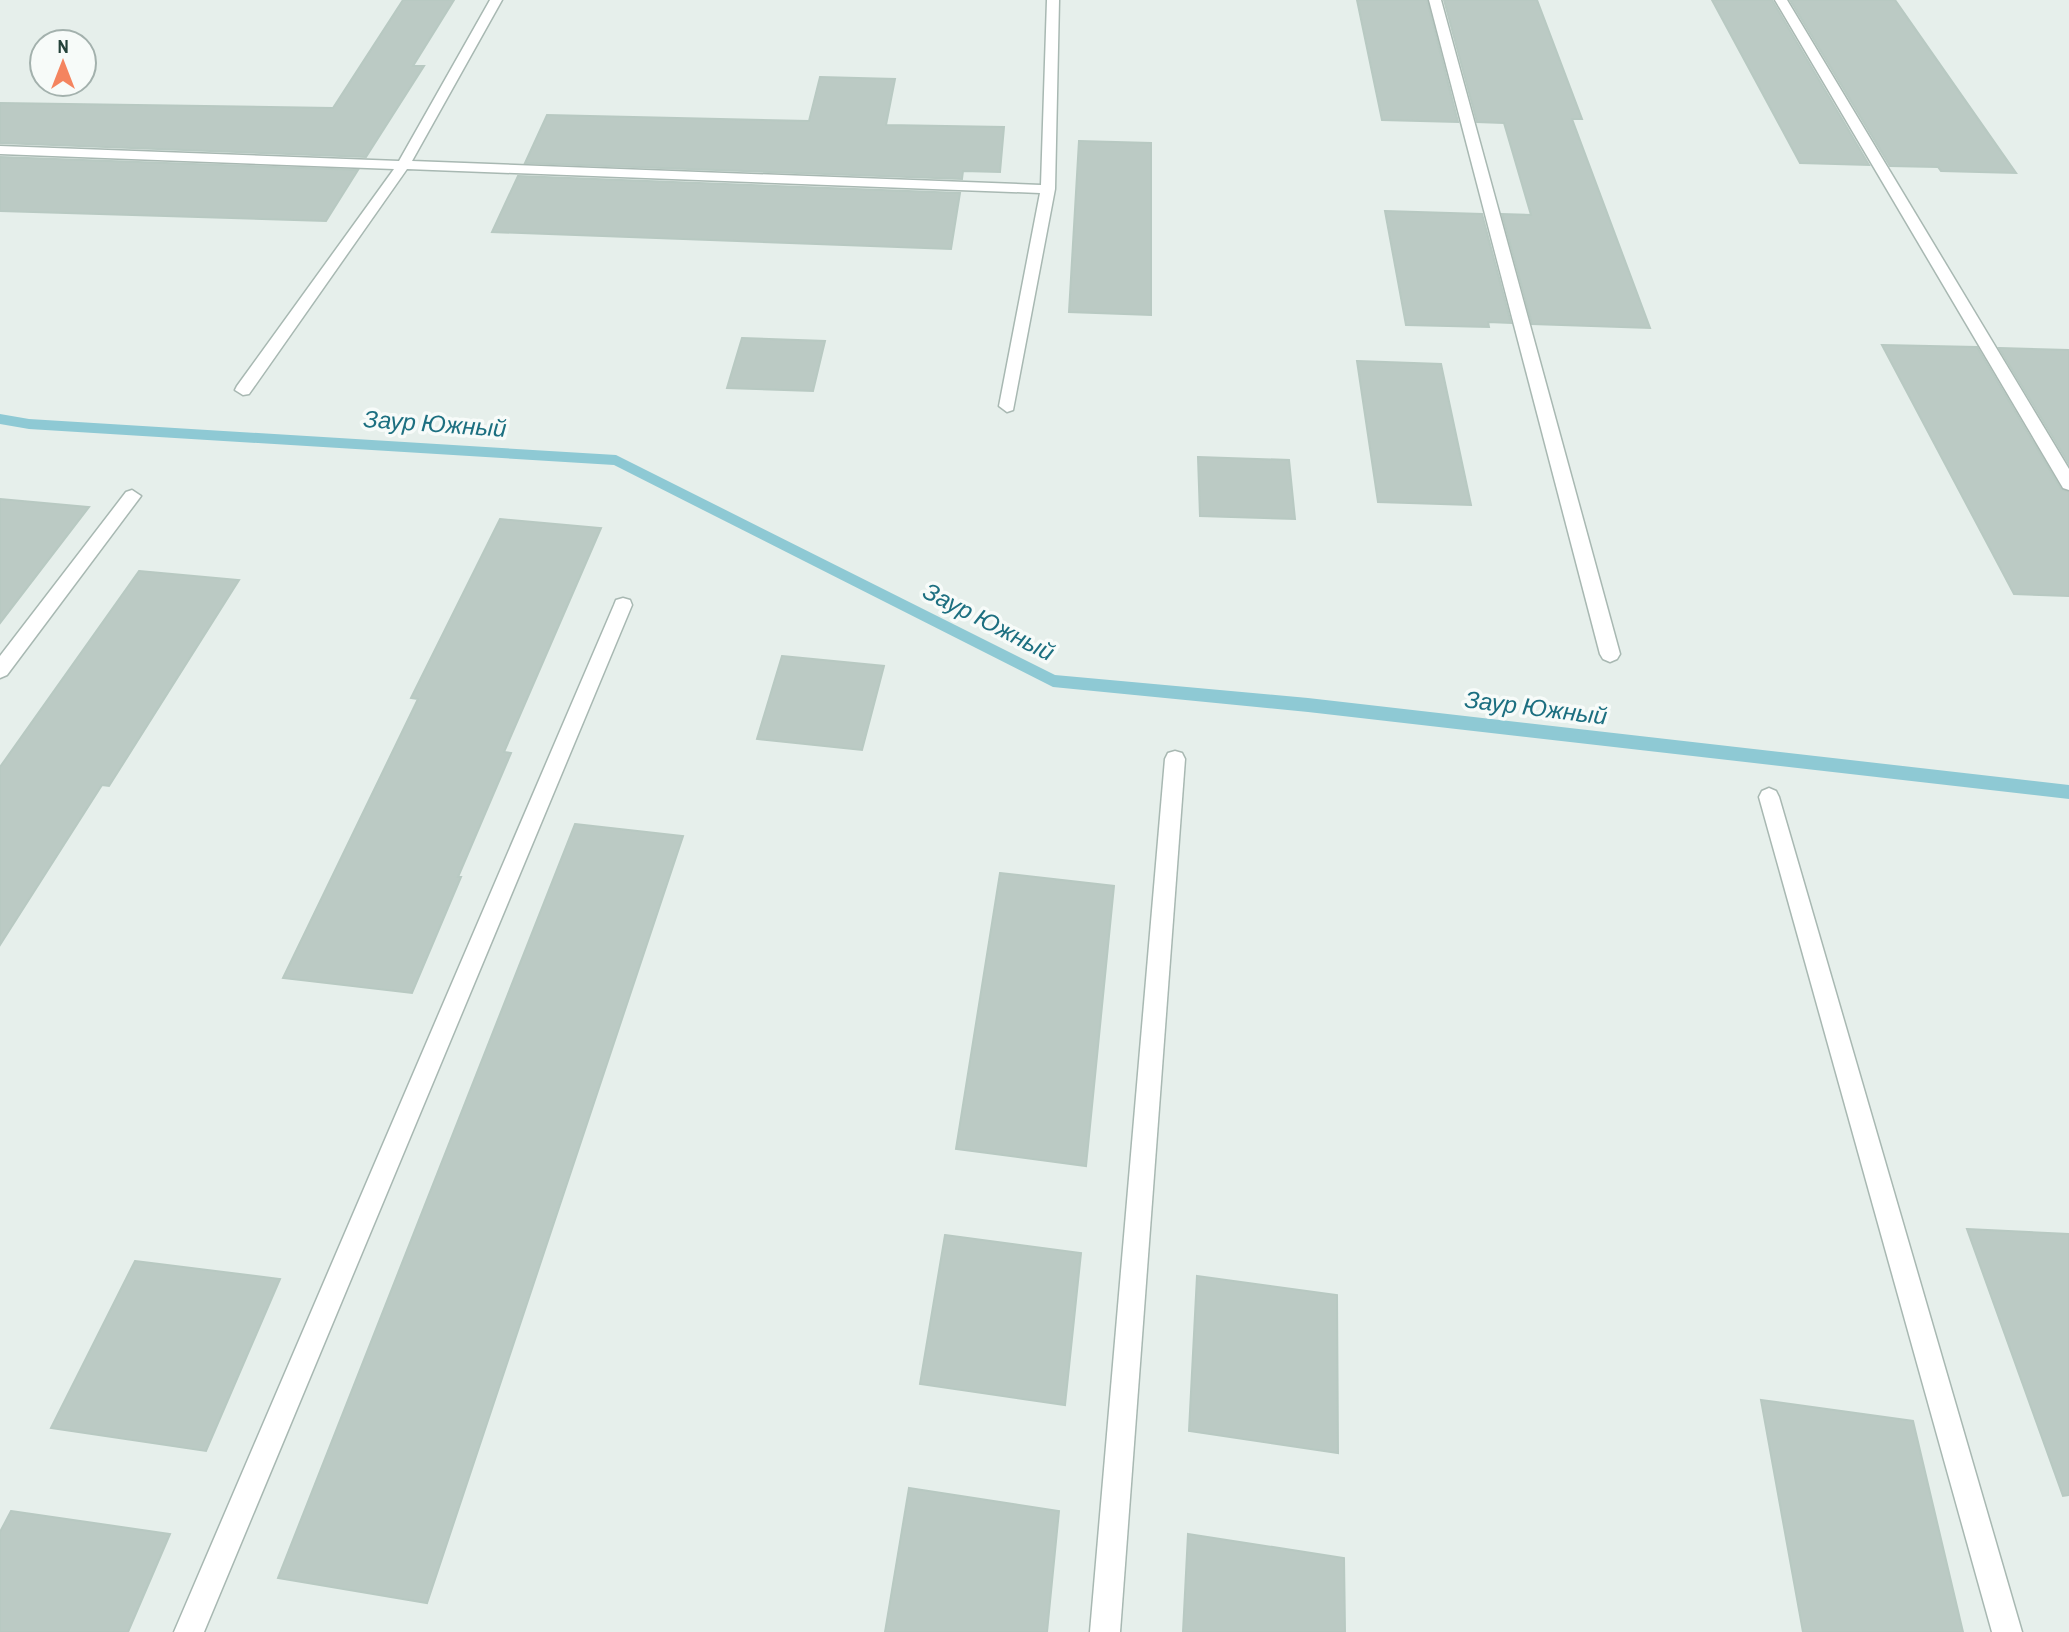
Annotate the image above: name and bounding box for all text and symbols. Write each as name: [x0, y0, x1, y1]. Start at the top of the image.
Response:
north arrow: [28, 28, 98, 98]
text: N: [57, 33, 69, 59]
water label: Заур Южный: [362, 402, 508, 444]
water label: Заур Южный: [918, 574, 1060, 668]
water label: Заур Южный: [1463, 682, 1609, 732]

